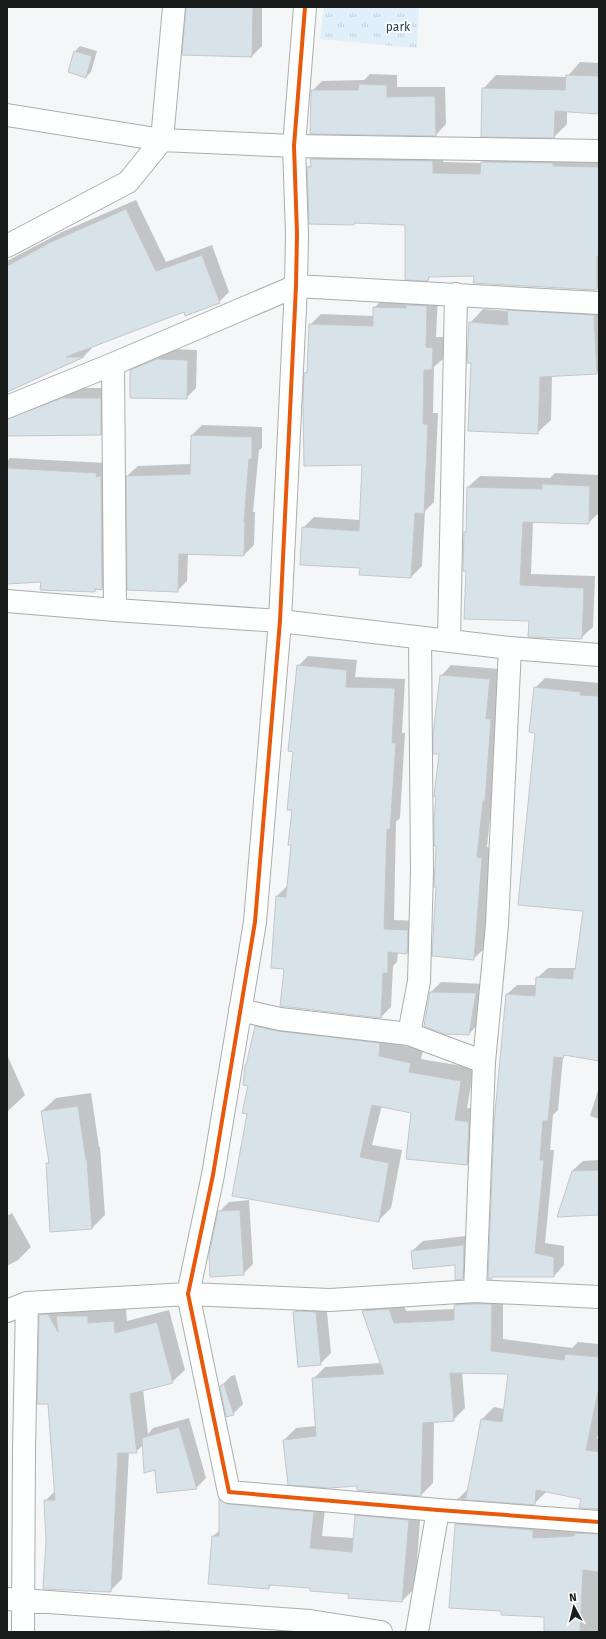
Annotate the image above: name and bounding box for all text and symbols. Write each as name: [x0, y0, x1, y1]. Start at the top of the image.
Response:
park label: park: [386, 20, 411, 34]
north arrow: [554, 1587, 594, 1627]
text: N: [568, 1591, 577, 1604]

